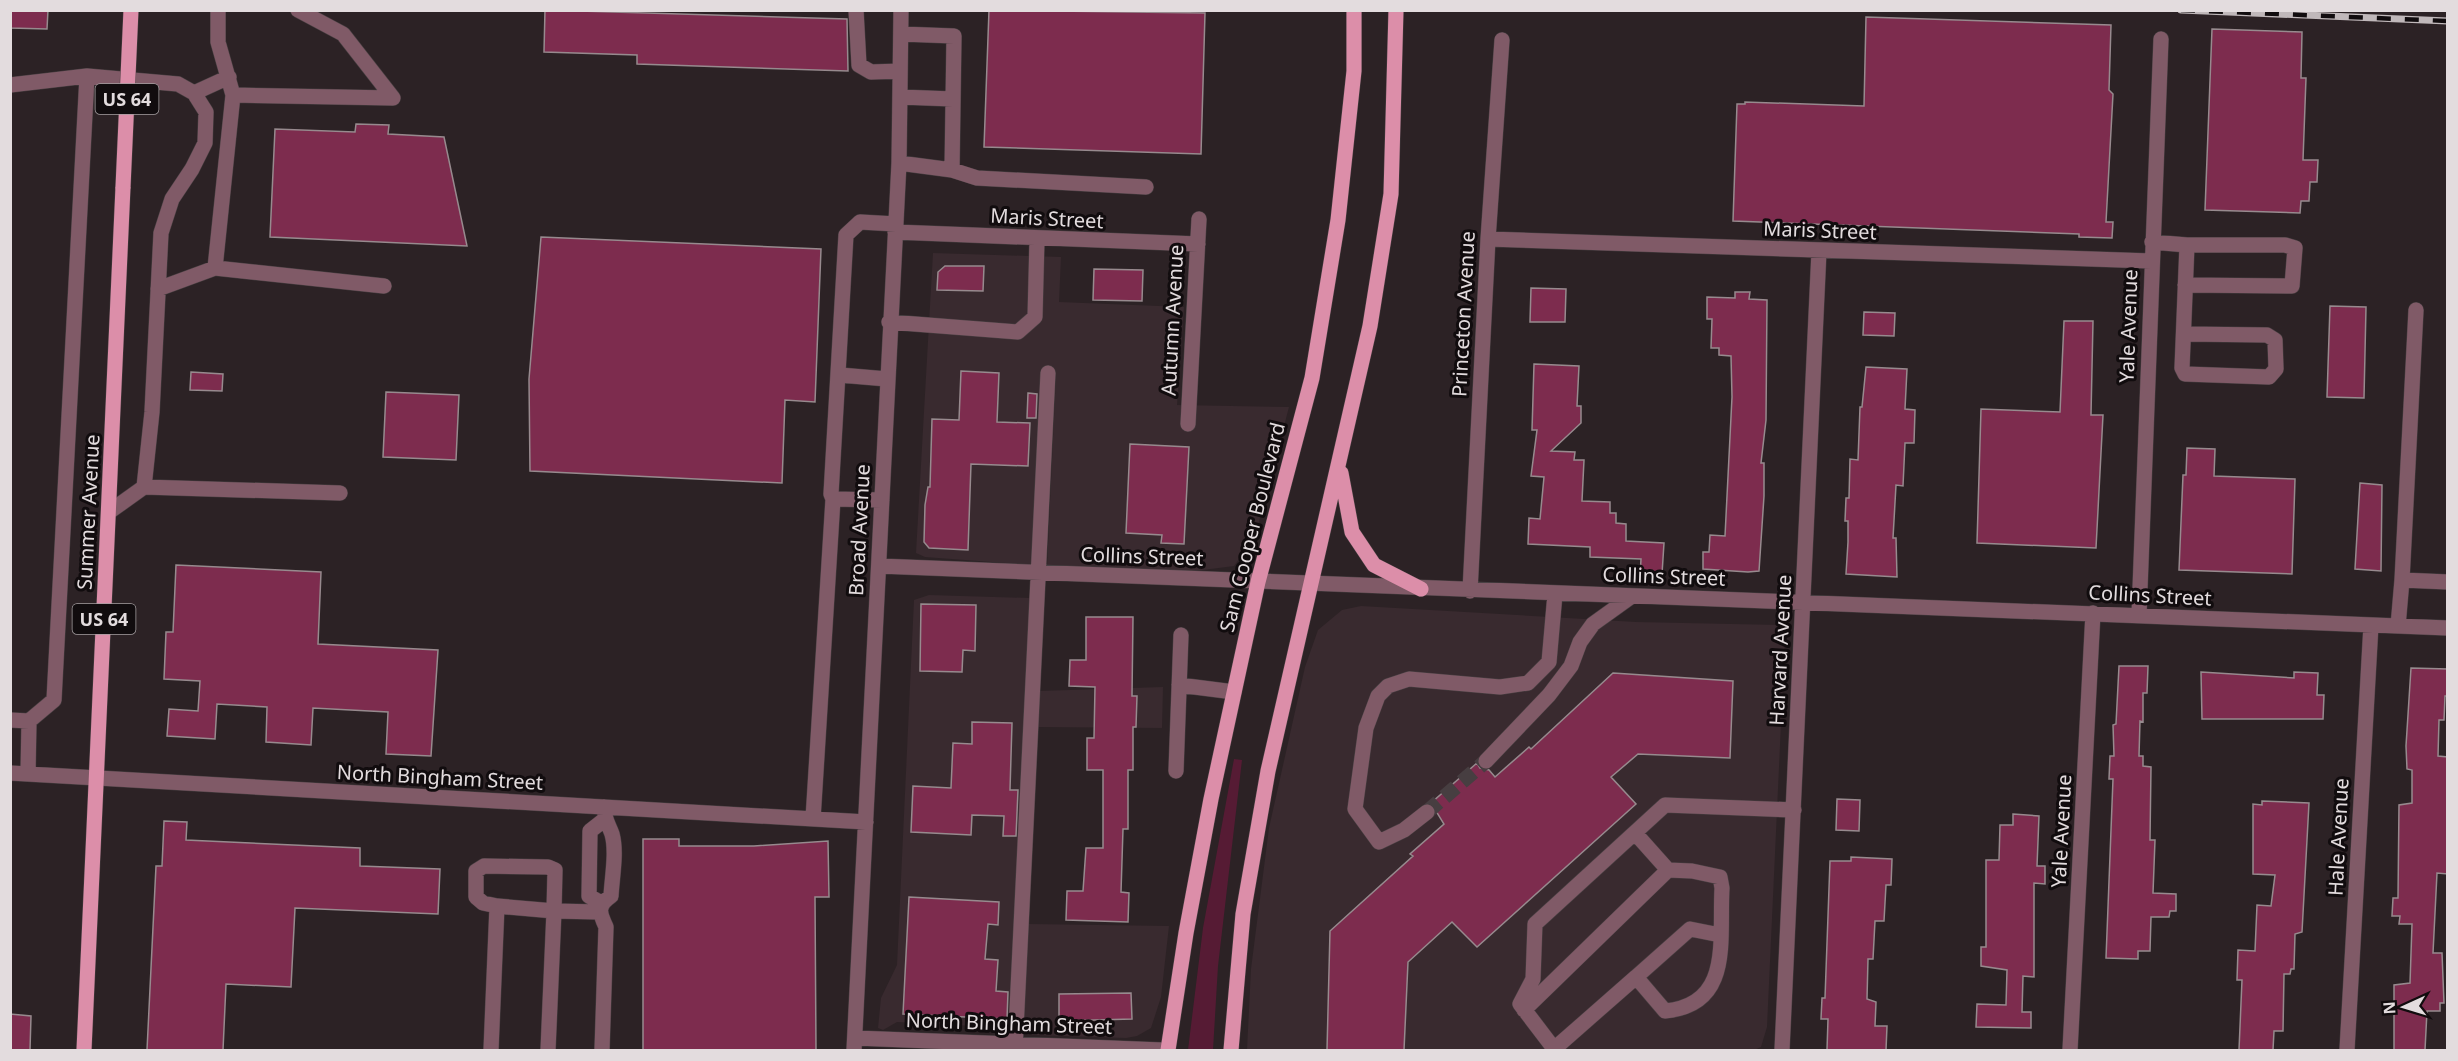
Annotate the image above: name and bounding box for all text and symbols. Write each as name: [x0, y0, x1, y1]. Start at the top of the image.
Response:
road number: US 64: [96, 84, 158, 114]
street label: Maris Street: [990, 202, 1104, 234]
street label: Maris Street: [1763, 215, 1877, 245]
street label: Princeton Avenue: [1445, 230, 1481, 398]
street label: Autumn Avenue: [1155, 244, 1189, 396]
street label: Yale Avenue: [2113, 269, 2143, 383]
street label: Sam Cooper Boulevard: [1213, 419, 1291, 635]
street label: Summer Avenue: [70, 434, 106, 590]
street label: Broad Avenue: [842, 463, 876, 597]
street label: Collins Street: [1080, 540, 1204, 572]
street label: Collins Street: [1602, 560, 1726, 592]
street label: Harvard Avenue: [1763, 574, 1797, 726]
street label: Collins Street: [2088, 578, 2212, 612]
road number: US 64: [72, 604, 136, 634]
street label: North Bingham Street: [336, 758, 544, 796]
street label: Yale Avenue: [2045, 774, 2077, 888]
street label: Hale Avenue: [2321, 777, 2355, 897]
north arrow: [2374, 977, 2434, 1037]
text: N: [2378, 1001, 2400, 1015]
street label: North Bingham Street: [905, 1006, 1113, 1040]

